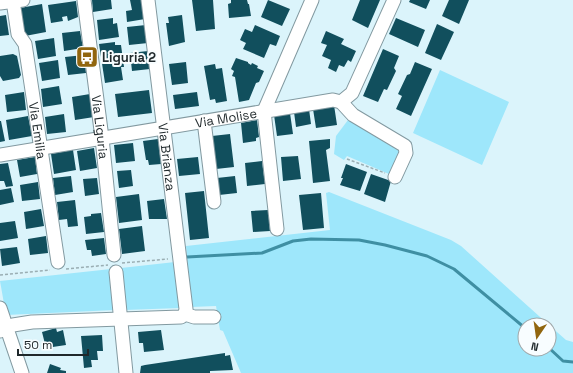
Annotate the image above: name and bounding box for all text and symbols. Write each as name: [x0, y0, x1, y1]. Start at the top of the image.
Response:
bus stop icon: Liguria 2: [74, 44, 100, 70]
place label: Liguria 2: [102, 49, 156, 66]
street label: Via Liguria: [88, 94, 113, 160]
street label: Via Emilia: [25, 101, 51, 161]
street label: Via Molise: [194, 104, 258, 131]
street label: Via Brianza: [155, 122, 180, 192]
north arrow: [517, 317, 557, 357]
scale bar: [18, 331, 88, 357]
text: 50 m: [24, 337, 52, 353]
text: N: [530, 339, 540, 354]

